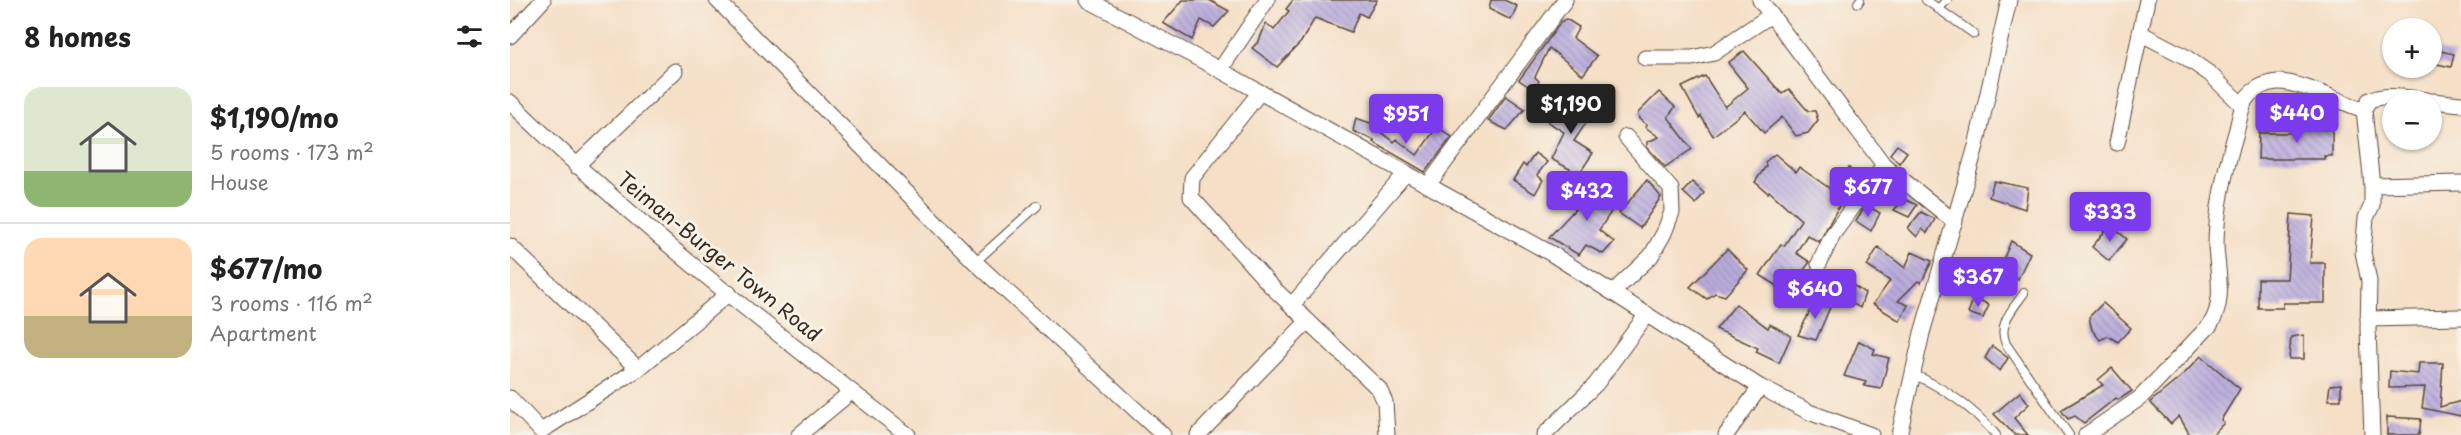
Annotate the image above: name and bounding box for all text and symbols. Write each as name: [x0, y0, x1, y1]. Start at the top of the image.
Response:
text: 8 homes: [24, 17, 131, 56]
map controls: [2382, 18, 2442, 150]
button: +: [2382, 18, 2442, 78]
icon: filters: [453, 20, 486, 53]
pin: $1,190: [1522, 84, 1620, 135]
text: $1,190: [1540, 88, 1602, 118]
button: −: [2382, 90, 2442, 150]
pin: $440: [2261, 93, 2333, 144]
pin: $951: [1370, 94, 1442, 145]
text: $440: [2269, 97, 2325, 127]
text: $1,190/mo: [210, 98, 338, 137]
text: $951: [1383, 98, 1429, 128]
icon: home: [72, 111, 144, 183]
text: 5 rooms · 173 m²: [210, 137, 374, 167]
street label: Teiman-Burger Town Road: [611, 164, 828, 348]
text: House: [210, 167, 269, 197]
pin: $677: [1832, 167, 1904, 218]
pin: $432: [1551, 171, 1623, 222]
text: $677: [1844, 171, 1892, 201]
text: $432: [1561, 175, 1613, 205]
pin: $333: [2074, 192, 2146, 243]
text: $333: [2084, 196, 2136, 226]
text: $677/mo: [210, 249, 322, 288]
pin: $367: [1942, 257, 2014, 308]
text: $367: [1953, 261, 2003, 291]
icon: home: [72, 262, 144, 334]
pin: $640: [1779, 269, 1851, 320]
text: $640: [1787, 273, 1843, 303]
text: 3 rooms · 116 m²: [210, 288, 373, 318]
text: Apartment: [210, 318, 317, 348]

